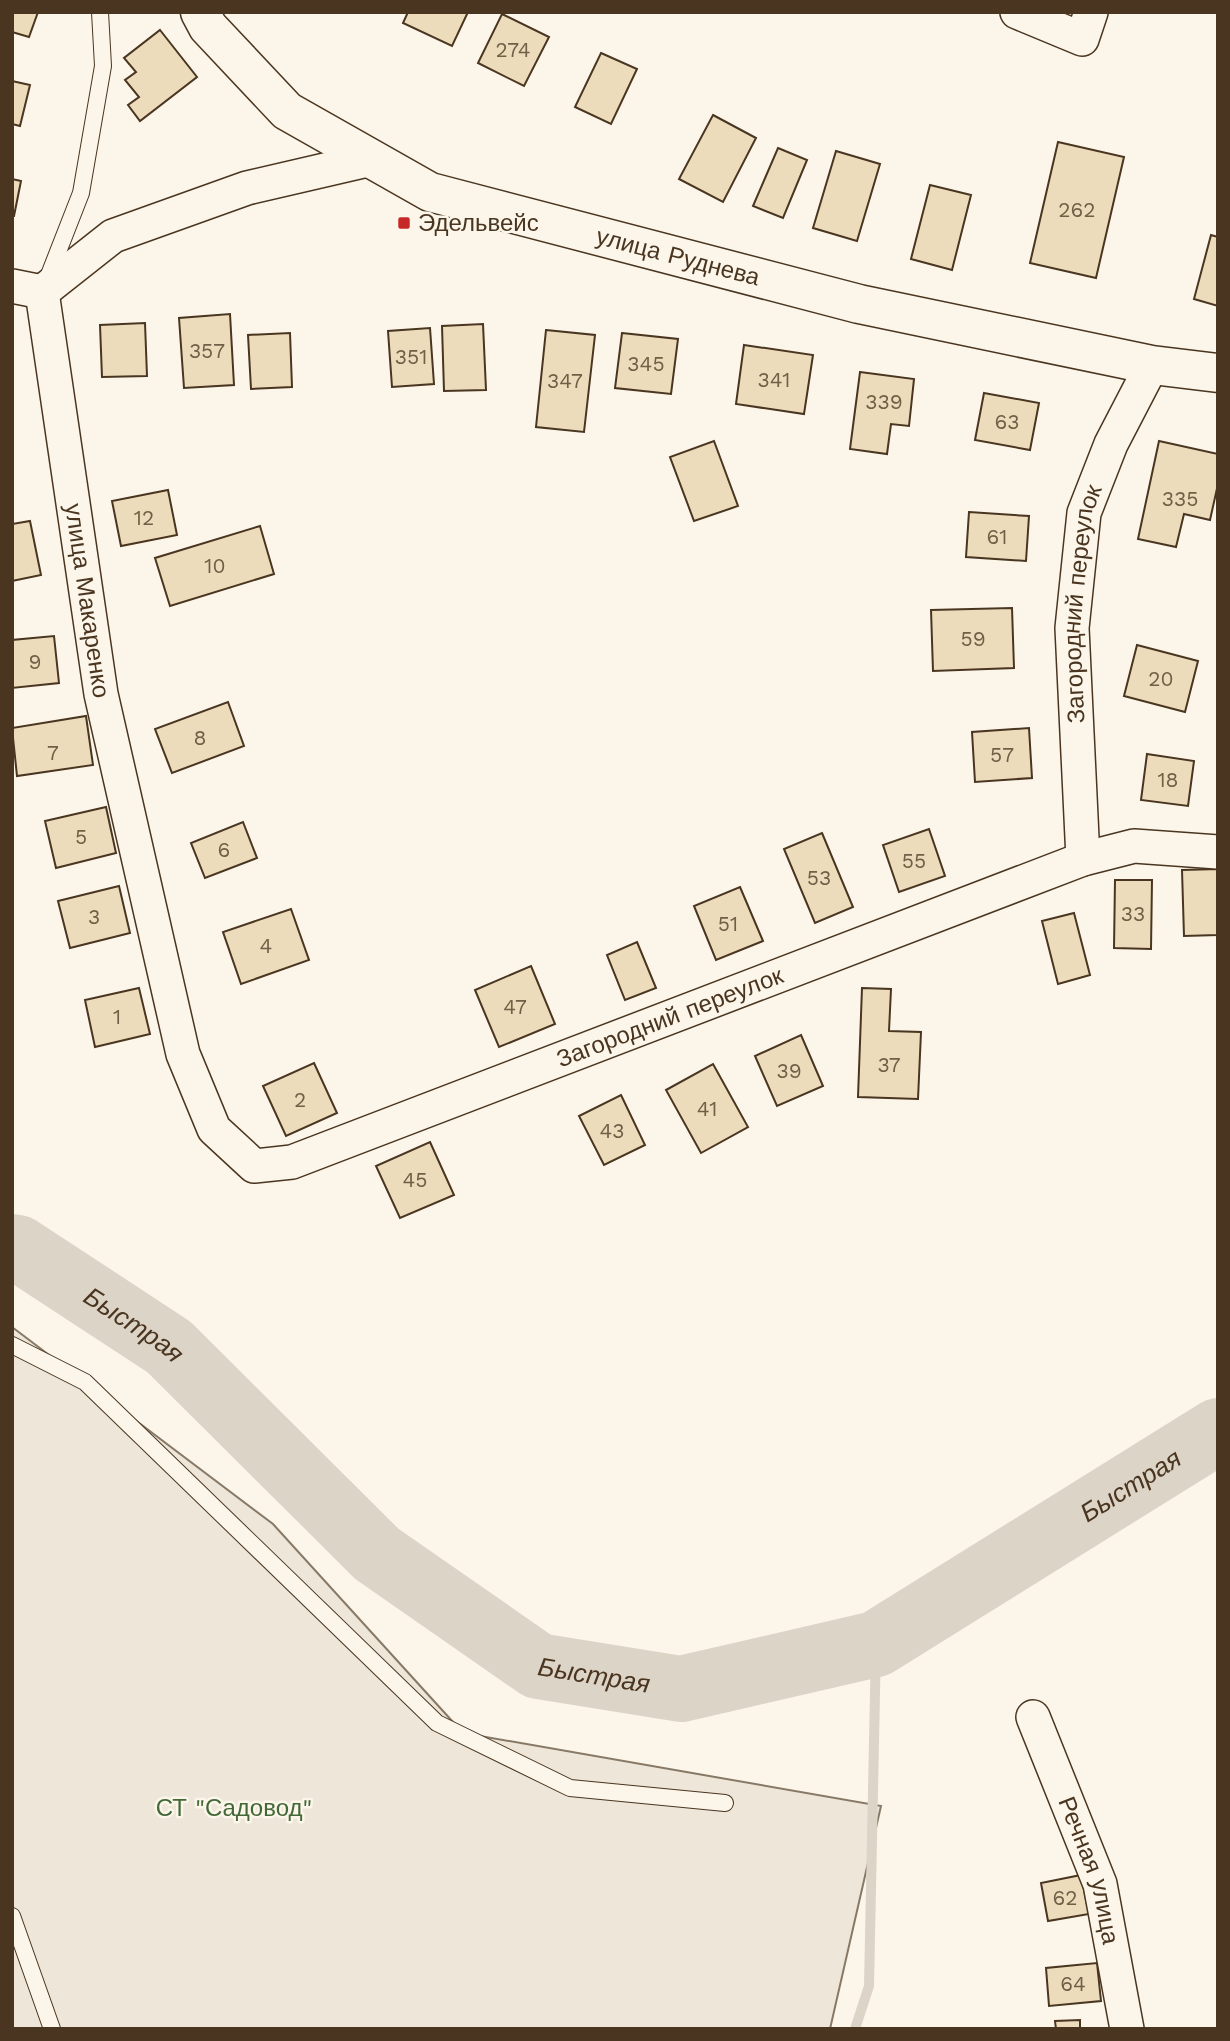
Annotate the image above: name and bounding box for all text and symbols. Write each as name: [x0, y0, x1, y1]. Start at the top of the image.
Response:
house number: 274: [495, 37, 531, 62]
house number: 262: [1058, 197, 1096, 222]
place label: Эдельвейс: [418, 209, 539, 237]
marker: Эдельвейс: [396, 215, 412, 231]
street label: улица Руднева: [593, 222, 763, 292]
house number: 357: [189, 338, 225, 363]
house number: 351: [395, 344, 427, 369]
house number: 345: [627, 351, 665, 376]
house number: 341: [758, 367, 790, 392]
house number: 347: [547, 368, 583, 393]
house number: 339: [865, 389, 903, 414]
house number: 63: [994, 409, 1020, 434]
street label: Загородний переулок: [1057, 480, 1108, 724]
house number: 335: [1162, 486, 1198, 511]
street label: улица Макаренко: [59, 502, 115, 700]
house number: 12: [134, 505, 154, 530]
house number: 61: [987, 524, 1007, 549]
house number: 10: [204, 553, 226, 578]
house number: 59: [960, 626, 986, 651]
house number: 9: [29, 649, 41, 674]
house number: 20: [1148, 666, 1174, 691]
house number: 8: [194, 725, 206, 750]
house number: 7: [47, 740, 59, 765]
house number: 57: [990, 742, 1014, 767]
house number: 18: [1157, 767, 1179, 792]
house number: 5: [75, 824, 87, 849]
house number: 6: [218, 837, 230, 862]
house number: 55: [902, 848, 926, 873]
house number: 53: [807, 865, 831, 890]
house number: 33: [1121, 901, 1145, 926]
house number: 3: [88, 904, 100, 929]
house number: 51: [718, 911, 738, 936]
house number: 4: [260, 933, 272, 958]
street label: Загородний переулок: [553, 961, 788, 1073]
house number: 47: [503, 994, 527, 1019]
house number: 1: [113, 1004, 121, 1029]
house number: 37: [877, 1052, 901, 1077]
house number: 39: [776, 1058, 802, 1083]
house number: 2: [294, 1087, 306, 1112]
house number: 41: [697, 1096, 717, 1121]
house number: 43: [599, 1118, 625, 1143]
house number: 45: [402, 1167, 428, 1192]
water label: Быстрая: [79, 1281, 190, 1368]
water label: Быстрая: [1074, 1443, 1187, 1528]
water label: Быстрая: [536, 1651, 652, 1699]
street label: Речная улица: [1052, 1793, 1125, 1947]
park label: СТ "Садовод": [156, 1794, 312, 1822]
house number: 62: [1052, 1885, 1078, 1910]
house number: 64: [1060, 1971, 1086, 1996]

